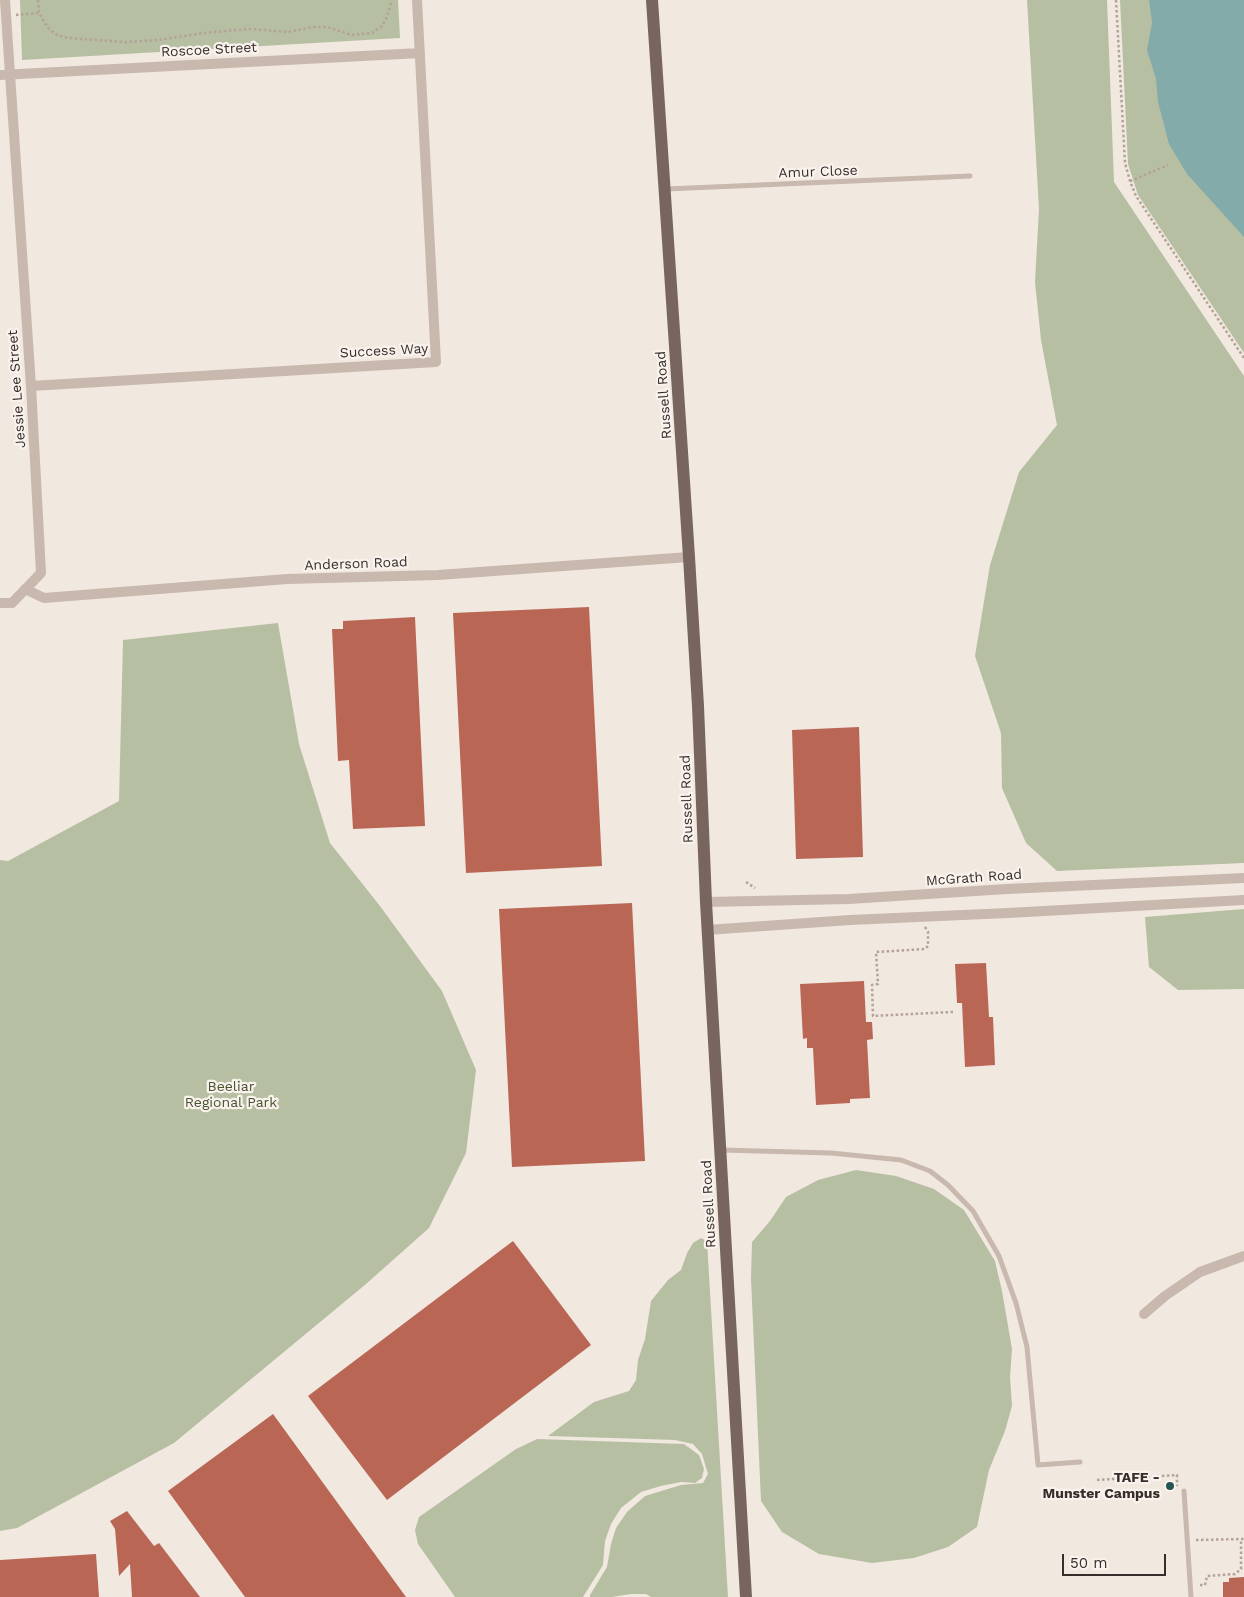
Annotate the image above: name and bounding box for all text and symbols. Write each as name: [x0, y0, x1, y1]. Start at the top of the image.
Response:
street label: Roscoe Street: [161, 39, 257, 61]
street label: Amur Close: [778, 162, 858, 182]
street label: Jessie Lee Street: [4, 329, 30, 449]
street label: Success Way: [339, 340, 429, 362]
street label: Russell Road: [653, 350, 675, 440]
street label: Anderson Road: [304, 554, 408, 574]
street label: Russell Road: [677, 755, 697, 843]
street label: McGrath Road: [925, 866, 1023, 890]
park label: Beeliar Regional Park: [185, 1079, 277, 1112]
street label: Russell Road: [698, 1160, 720, 1248]
place label: TAFE - Munster Campus: [1043, 1470, 1160, 1502]
marker: TAFE - Munster Campus: [1164, 1480, 1176, 1492]
scale bar: [1064, 1544, 1168, 1576]
text: 50 m: [1070, 1554, 1107, 1572]

